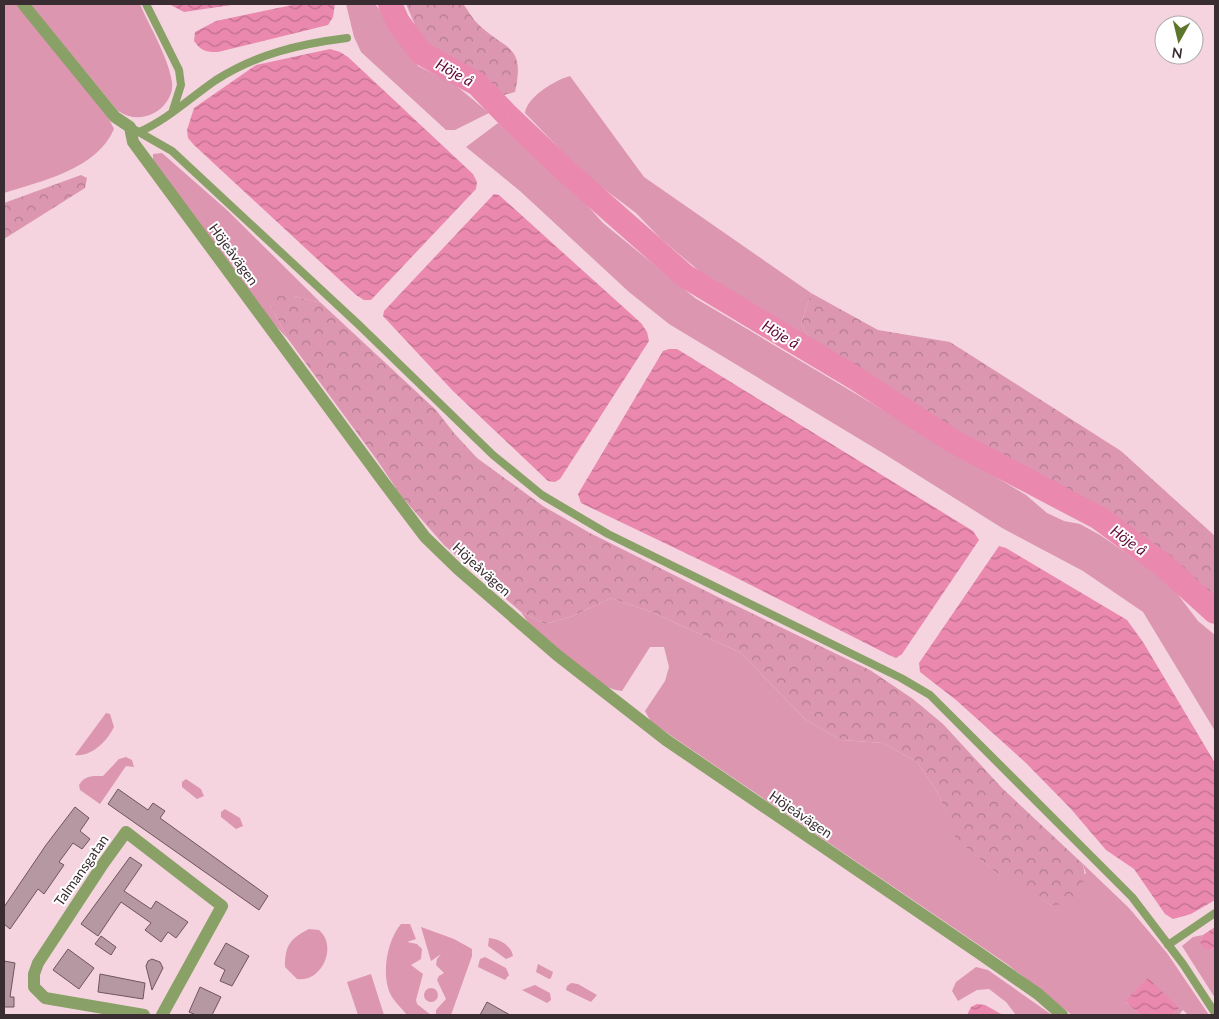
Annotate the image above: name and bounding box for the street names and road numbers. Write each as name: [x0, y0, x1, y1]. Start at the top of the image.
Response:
street label: Höjeåvägen: [206, 220, 262, 288]
street label: Höjeåvägen: [449, 538, 515, 600]
street label: Höjeåvägen: [766, 787, 836, 841]
street label: Talmansgatan: [50, 831, 112, 909]

